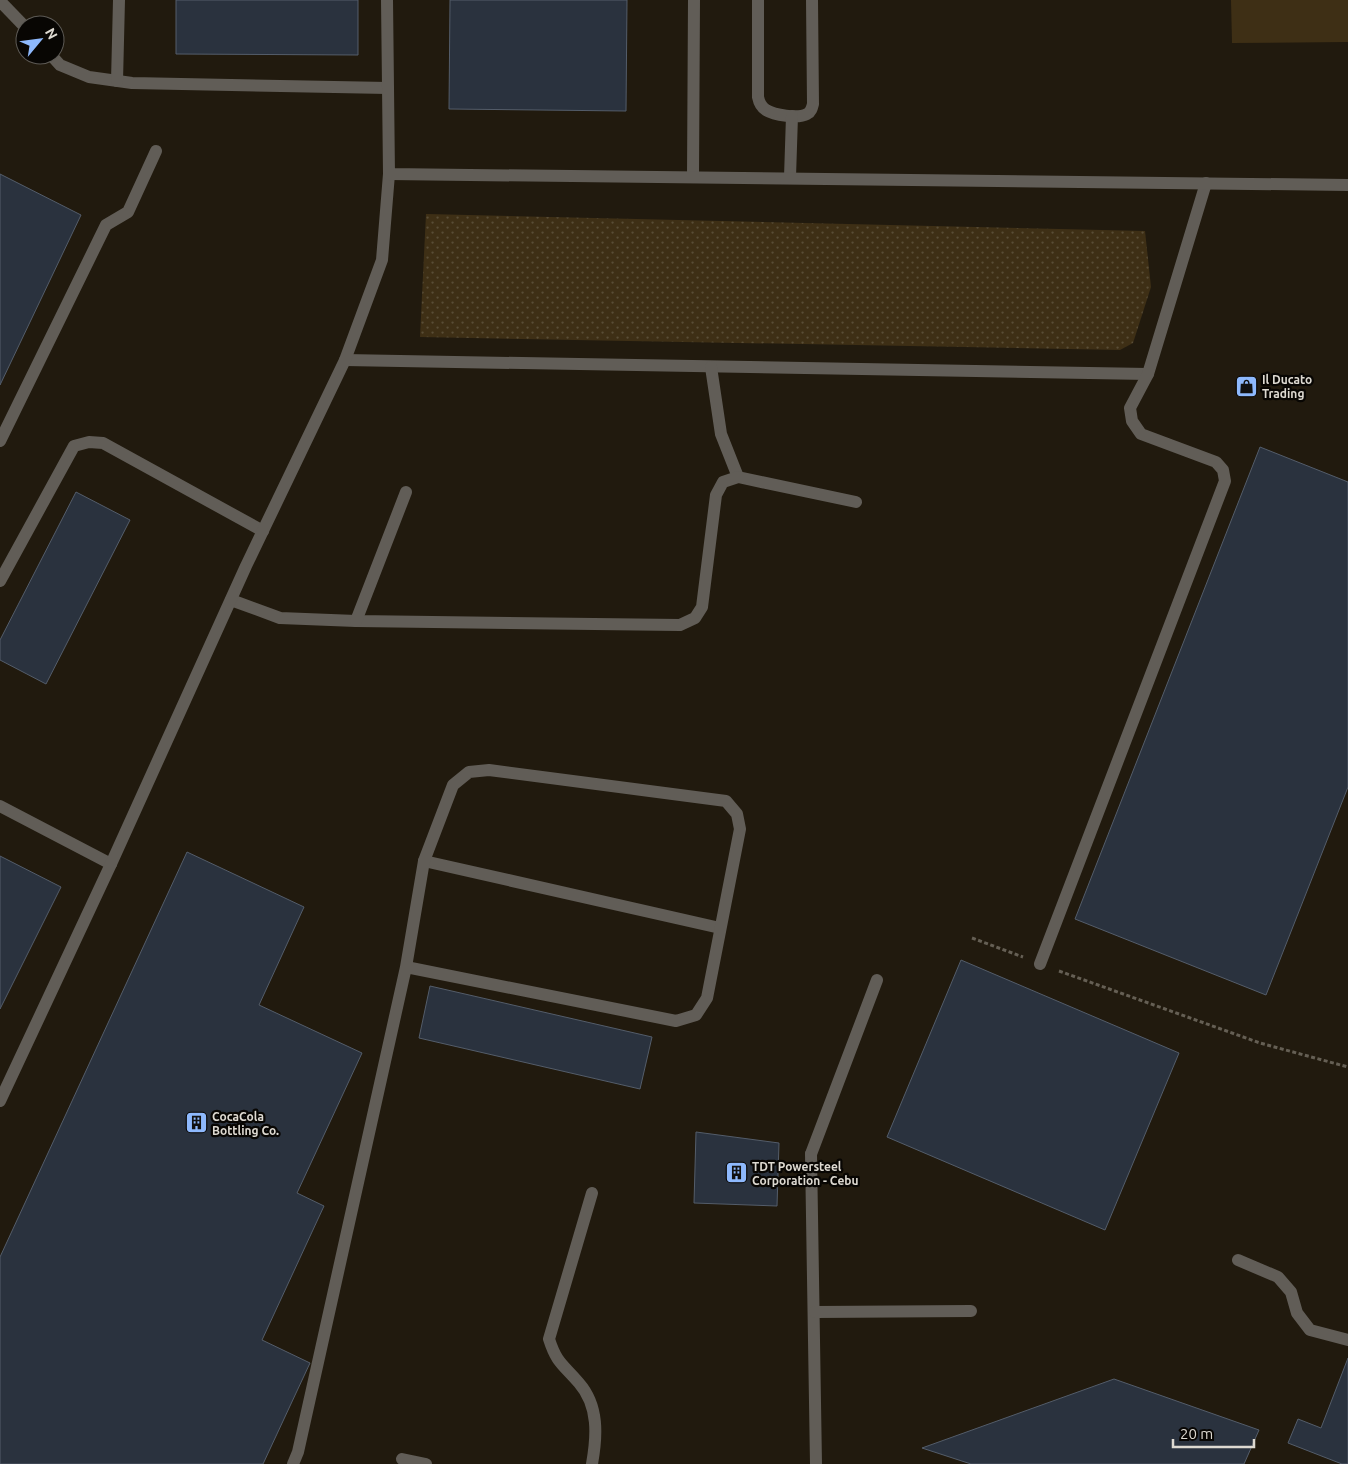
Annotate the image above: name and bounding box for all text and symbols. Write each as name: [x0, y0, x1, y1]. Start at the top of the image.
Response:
north arrow: [15, 15, 65, 65]
text: N: [42, 25, 61, 42]
place label: Il Ducato Trading: [1262, 373, 1312, 400]
shop icon: Il Ducato Trading: [1234, 374, 1258, 398]
place label: CocaCola Bottling Co.: [212, 1110, 279, 1137]
building icon: CocaCola Bottling Co.: [184, 1111, 208, 1135]
place label: TDT Powersteel Corporation - Cebu: [752, 1160, 859, 1187]
building icon: TDT Powersteel Corporation - Cebu: [724, 1161, 748, 1185]
scale bar: [1173, 1416, 1254, 1448]
text: 20 m: [1180, 1425, 1213, 1442]

